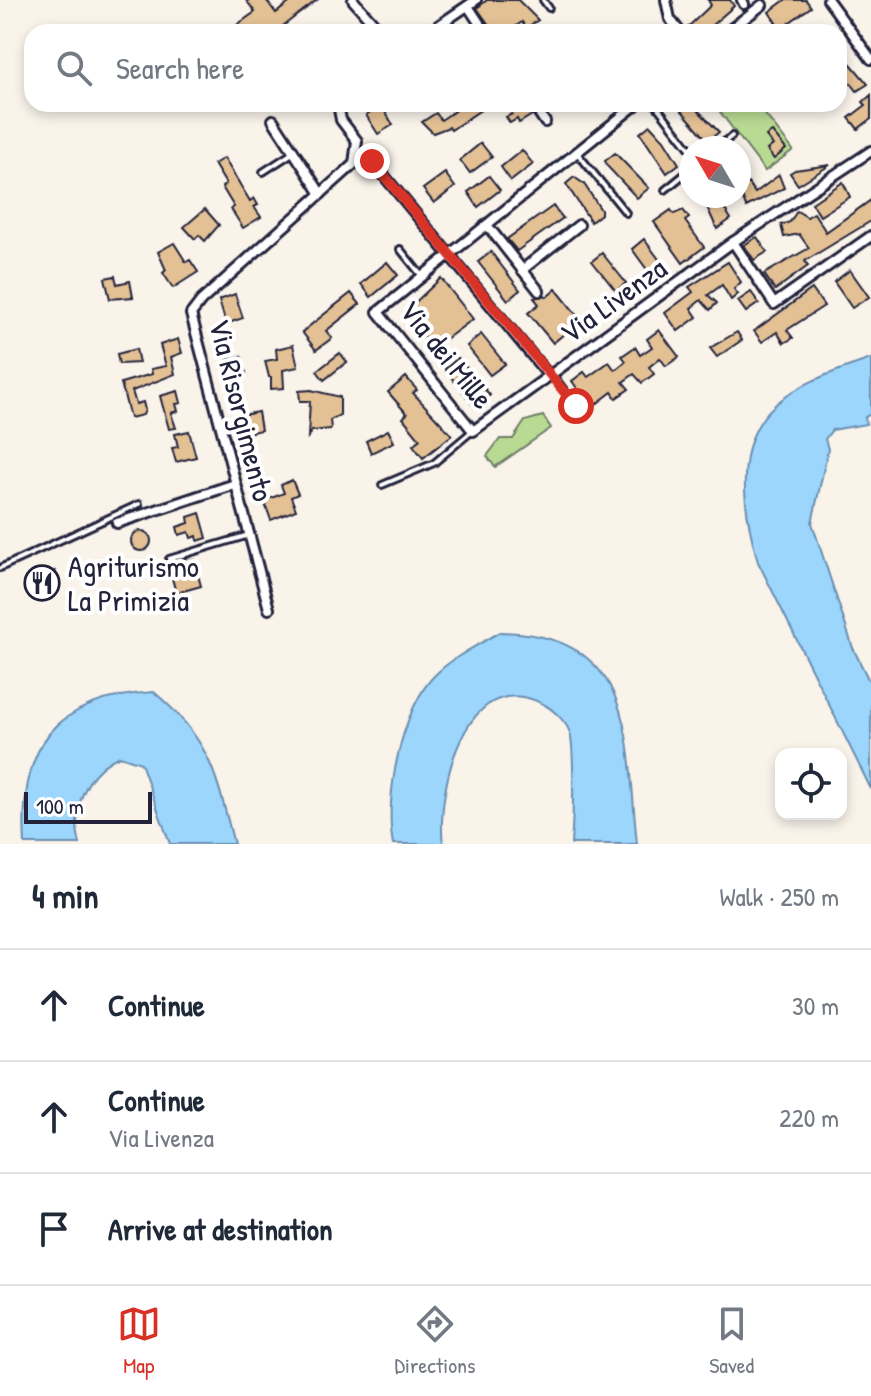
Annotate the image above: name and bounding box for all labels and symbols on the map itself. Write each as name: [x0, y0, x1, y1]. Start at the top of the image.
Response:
north arrow: [679, 136, 751, 208]
route end: [354, 143, 390, 179]
street label: Via Livenza: [552, 248, 674, 352]
street label: Via dei Mille: [391, 291, 503, 417]
street label: Via Risorgimento: [200, 315, 284, 505]
route start: [558, 388, 594, 424]
place label: Agriturismo La Primizia: [68, 546, 199, 620]
restaurant icon: Agriturismo La Primizia: [23, 564, 61, 602]
scale bar: [24, 788, 152, 824]

